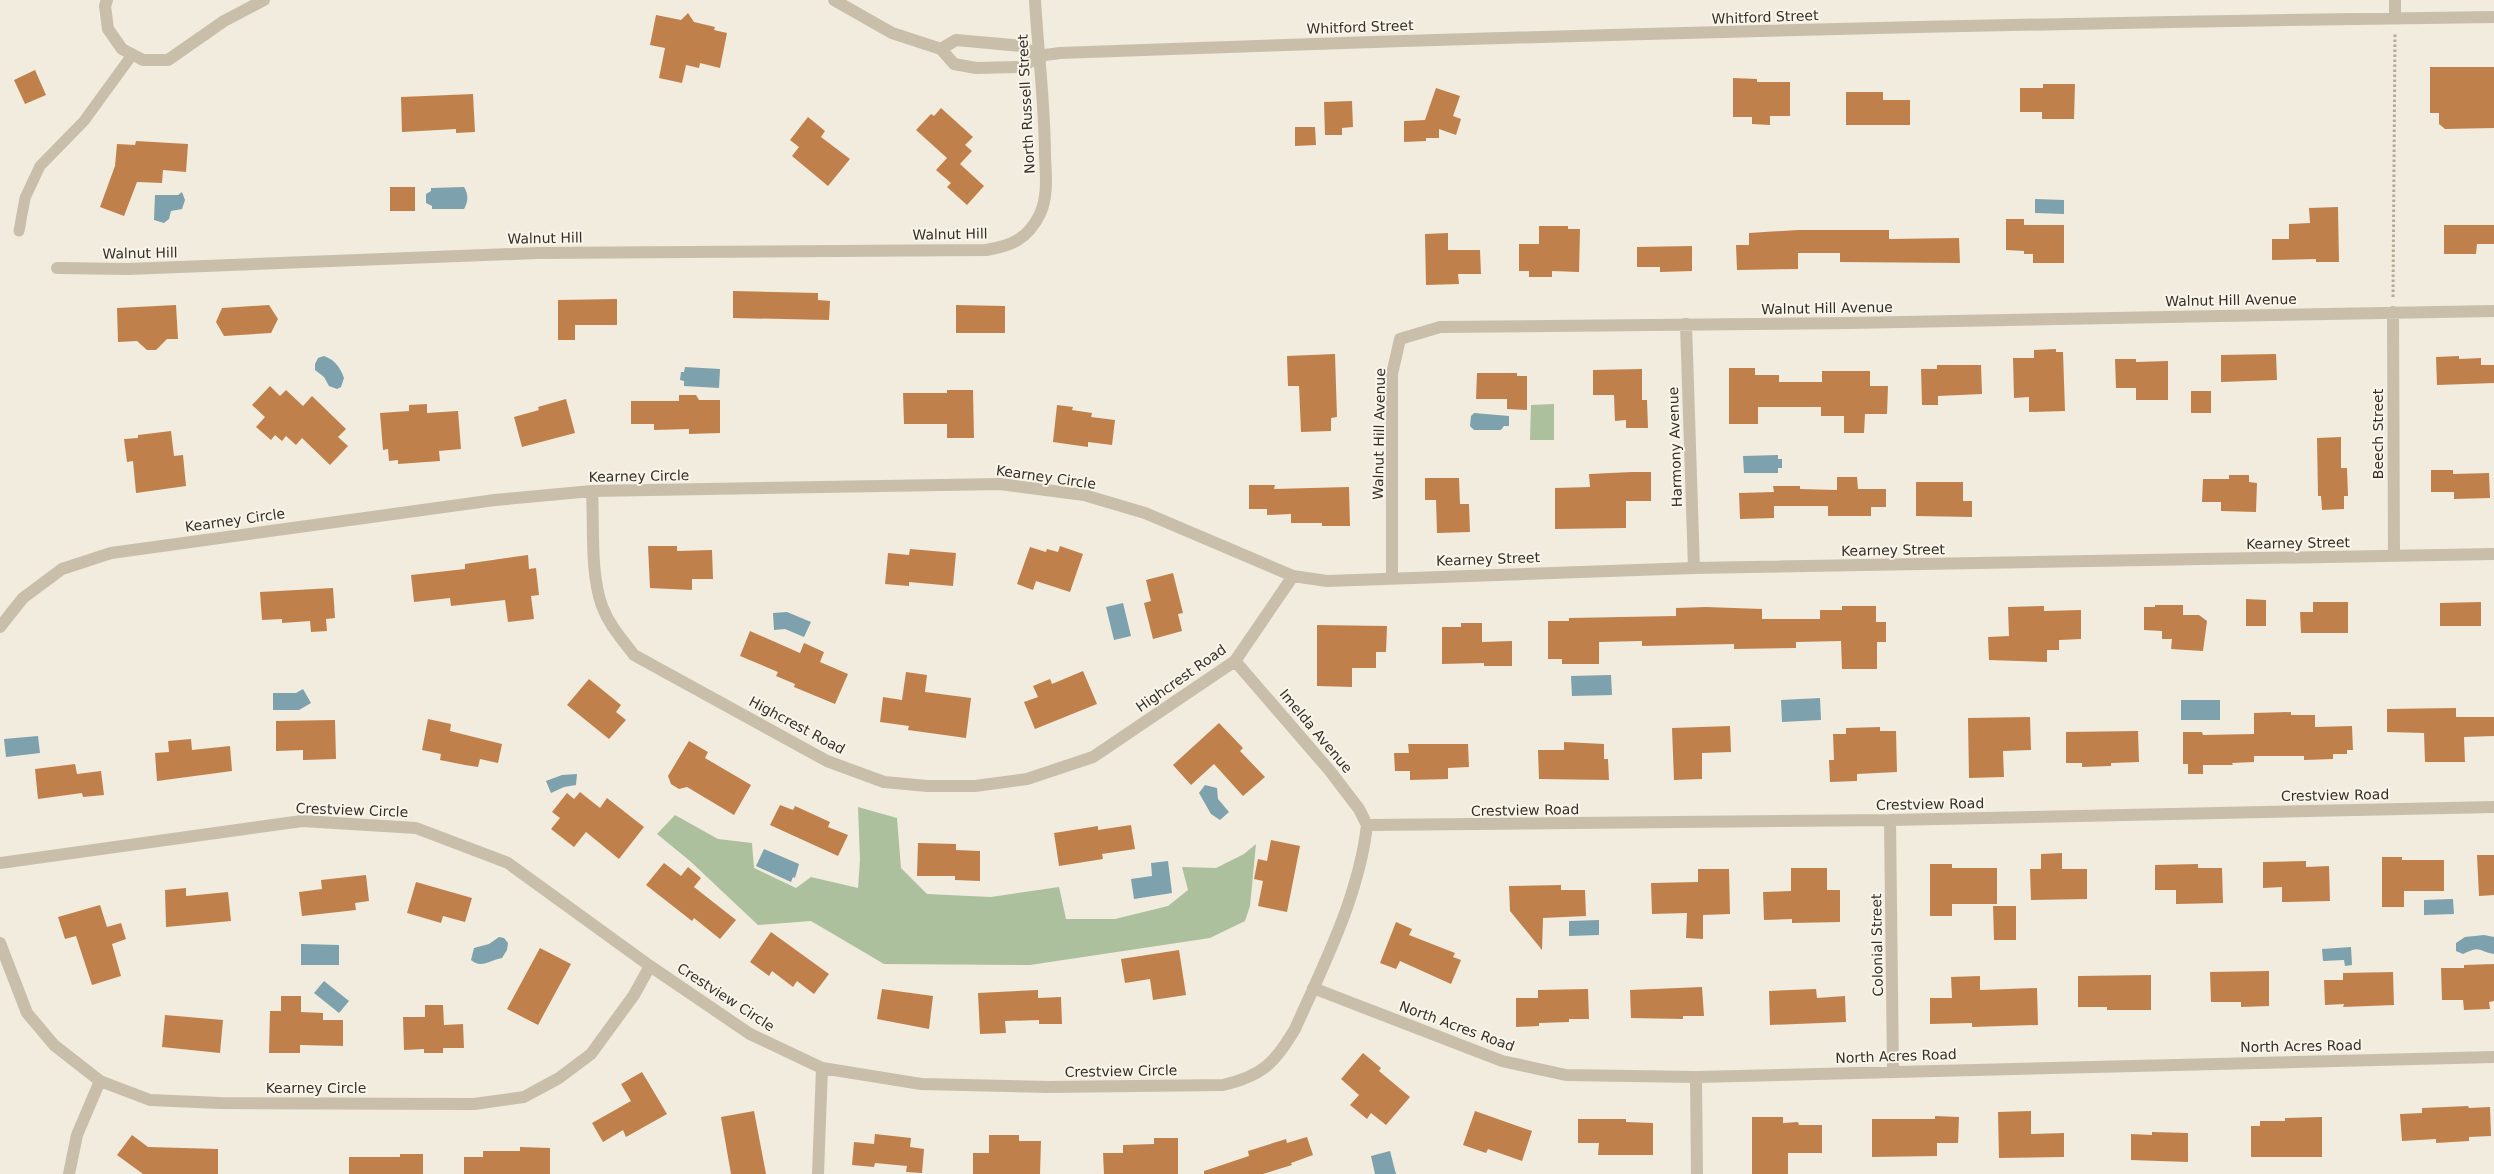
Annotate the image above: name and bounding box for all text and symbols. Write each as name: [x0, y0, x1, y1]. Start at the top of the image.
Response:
street label: Whitford Street: [1711, 7, 1819, 27]
street label: Whitford Street: [1306, 17, 1414, 37]
street label: North Russell Street: [1014, 33, 1038, 174]
street label: Walnut Hill: [912, 225, 988, 243]
street label: Walnut Hill: [507, 229, 583, 247]
street label: Walnut Hill: [102, 244, 178, 262]
street label: Walnut Hill Avenue: [2165, 291, 2297, 309]
street label: Walnut Hill Avenue: [1761, 299, 1893, 317]
street label: Walnut Hill Avenue: [1370, 368, 1388, 500]
street label: Harmony Avenue: [1665, 387, 1685, 507]
street label: Beech Street: [2370, 388, 2386, 479]
street label: Kearney Circle: [995, 462, 1097, 492]
street label: Kearney Circle: [589, 467, 689, 485]
street label: Kearney Circle: [184, 505, 286, 535]
street label: Kearney Street: [2246, 534, 2351, 552]
street label: Kearney Street: [1841, 541, 1946, 559]
street label: Kearney Street: [1436, 549, 1541, 569]
street label: Highcrest Road: [1133, 641, 1229, 715]
street label: Imelda Avenue: [1276, 686, 1356, 776]
street label: Highcrest Road: [746, 693, 848, 757]
street label: Crestview Road: [2281, 786, 2389, 804]
street label: Crestview Road: [1876, 795, 1984, 813]
street label: Crestview Circle: [295, 800, 409, 820]
street label: Crestview Road: [1471, 801, 1579, 819]
street label: Colonial Street: [1868, 893, 1886, 997]
street label: Crestview Circle: [674, 960, 778, 1034]
street label: North Acres Road: [1397, 998, 1517, 1054]
street label: North Acres Road: [2240, 1037, 2362, 1055]
street label: North Acres Road: [1835, 1046, 1957, 1066]
street label: Crestview Circle: [1065, 1062, 1177, 1080]
street label: Kearney Circle: [266, 1080, 366, 1096]

